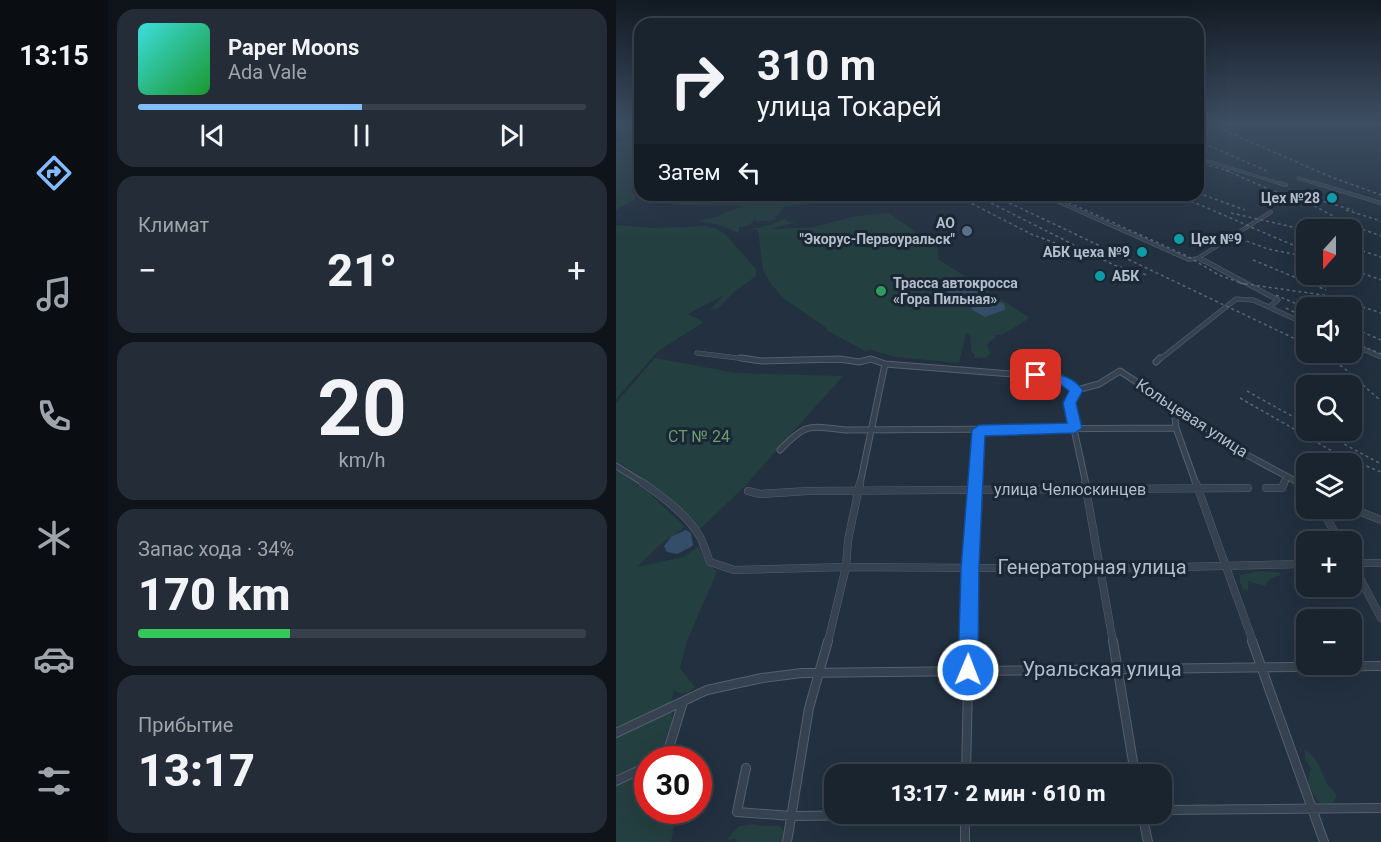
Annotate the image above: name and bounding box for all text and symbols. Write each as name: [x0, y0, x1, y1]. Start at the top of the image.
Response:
text: Paper Moons: [228, 35, 359, 60]
text: 13:15: [19, 40, 89, 72]
text: 310 m: [757, 41, 876, 90]
icon: right: [658, 42, 736, 120]
text: Ada Vale: [228, 60, 307, 84]
text: улица Токарей: [757, 91, 942, 123]
icon: previous: [196, 119, 229, 152]
icon: pause: [345, 119, 378, 152]
icon: next: [495, 119, 528, 152]
icon: directions: [33, 152, 75, 194]
icon: left: [733, 156, 766, 189]
text: Затем: [658, 160, 721, 185]
place label: Цех №28: [1261, 190, 1320, 206]
marker: Цех №28: [1325, 191, 1339, 205]
text: Климат: [138, 213, 209, 237]
place label: АО "Экорус-Первоуральск": [800, 215, 956, 247]
north arrow: [1296, 219, 1362, 285]
map controls: [1296, 219, 1362, 675]
marker: АО "Экорус-Первоуральск": [960, 224, 974, 238]
place label: Цех №9: [1191, 231, 1242, 247]
marker: Цех №9: [1172, 232, 1186, 246]
text: 21°: [327, 244, 397, 297]
place label: АБК цеха №9: [1043, 244, 1130, 260]
marker: АБК цеха №9: [1135, 245, 1149, 259]
text: −: [138, 251, 157, 290]
text: +: [567, 251, 586, 290]
place label: АБК: [1112, 268, 1140, 284]
marker: АБК: [1093, 269, 1107, 283]
icon: music: [33, 273, 75, 315]
place label: Трасса автокросса «Гора Пильная»: [893, 275, 1018, 307]
marker: Трасса автокросса «Гора Пильная»: [874, 284, 888, 298]
button: sound: [1296, 297, 1362, 363]
pin: [1010, 349, 1061, 400]
icon: arrive: [1019, 358, 1052, 391]
text: 20: [317, 363, 407, 454]
street label: Кольцевая улица: [1133, 375, 1251, 461]
button: search: [1296, 375, 1362, 441]
icon: phone: [33, 395, 75, 437]
park label: СТ № 24: [668, 427, 730, 446]
text: km/h: [339, 448, 385, 472]
button: layers: [1296, 453, 1362, 519]
street label: улица Челюскинцев: [994, 480, 1146, 499]
icon: climate: [33, 517, 75, 559]
button: +: [1296, 531, 1362, 597]
text: Запас хода · 34%: [138, 537, 294, 561]
street label: Генераторная улица: [997, 555, 1187, 579]
text: 170 km: [138, 568, 290, 621]
button: −: [1296, 609, 1362, 675]
icon: car: [33, 638, 75, 680]
position arrow: [936, 638, 1000, 702]
street label: Уральская улица: [1022, 657, 1182, 681]
text: Прибытие: [138, 713, 233, 737]
text: 13:17: [138, 744, 255, 797]
speed limit sign: 30: [634, 746, 712, 824]
icon: filters: [33, 760, 75, 802]
text: 13:17 · 2 мин · 610 m: [890, 781, 1106, 806]

